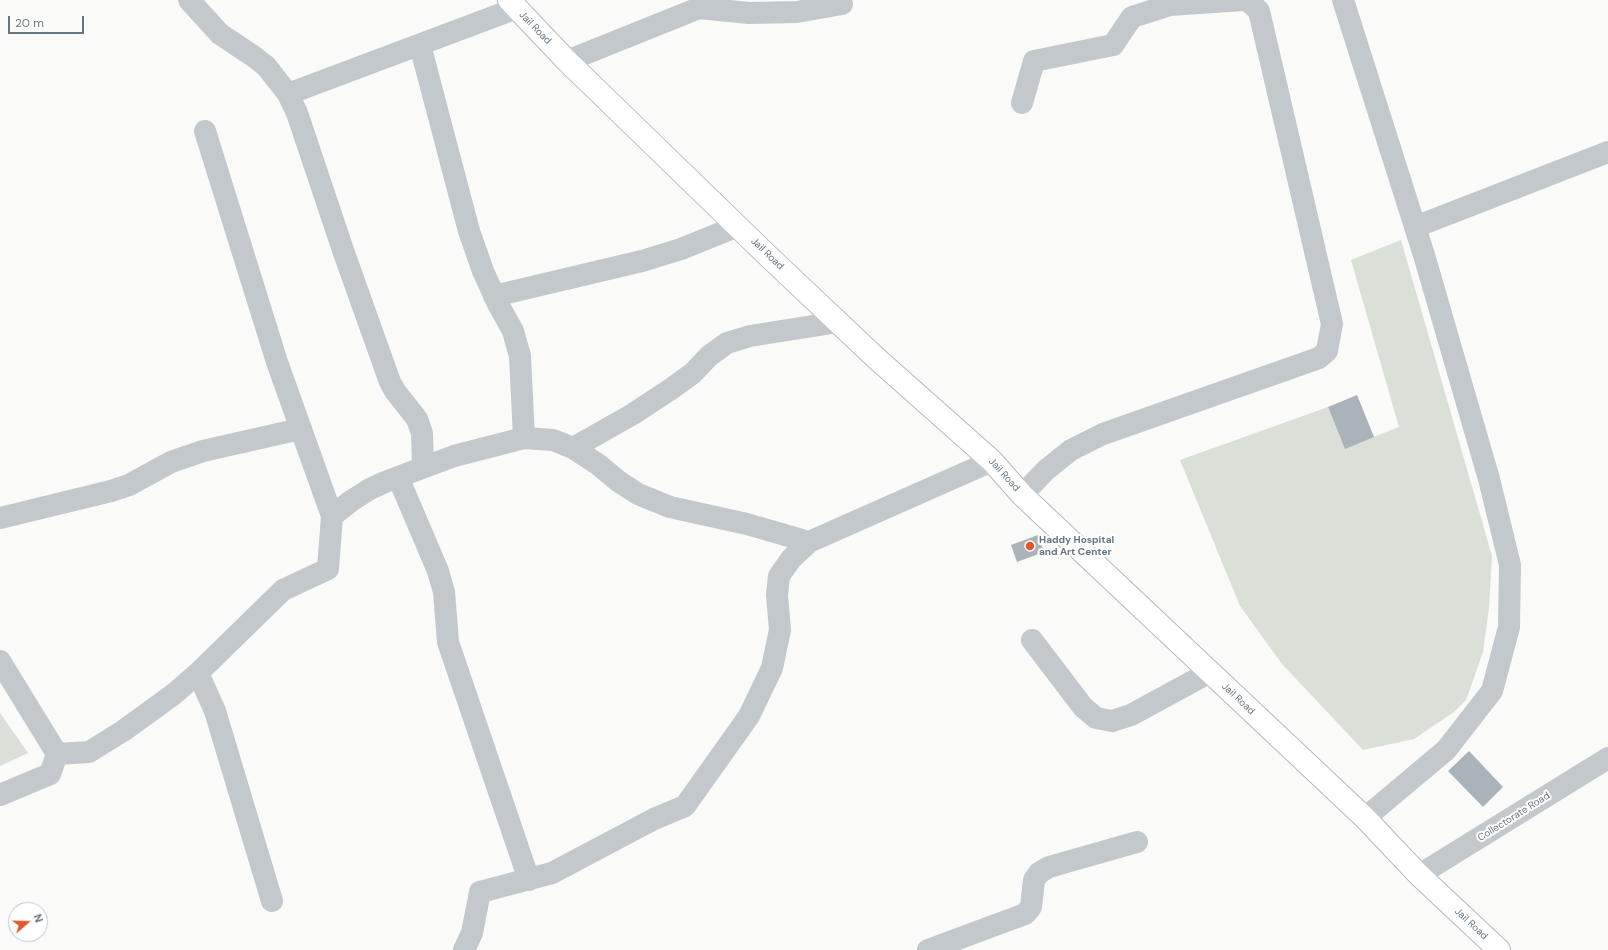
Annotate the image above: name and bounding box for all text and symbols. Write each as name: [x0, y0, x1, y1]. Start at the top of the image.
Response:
scale bar: [10, 8, 86, 34]
street label: Jail Road: [516, 9, 554, 47]
text: 20 m: [15, 15, 44, 31]
street label: Jail Road: [748, 235, 786, 273]
street label: Jail Road: [986, 456, 1022, 494]
place label: Haddy Hospital and Art Center: [1039, 534, 1114, 558]
marker: Haddy Hospital and Art Center: [1024, 540, 1036, 552]
street label: Jail Road: [1219, 681, 1257, 717]
street label: Collectorate Road: [1476, 790, 1552, 844]
north arrow: [8, 902, 48, 942]
street label: Jail Road: [1452, 906, 1490, 942]
text: N: [30, 912, 46, 924]

